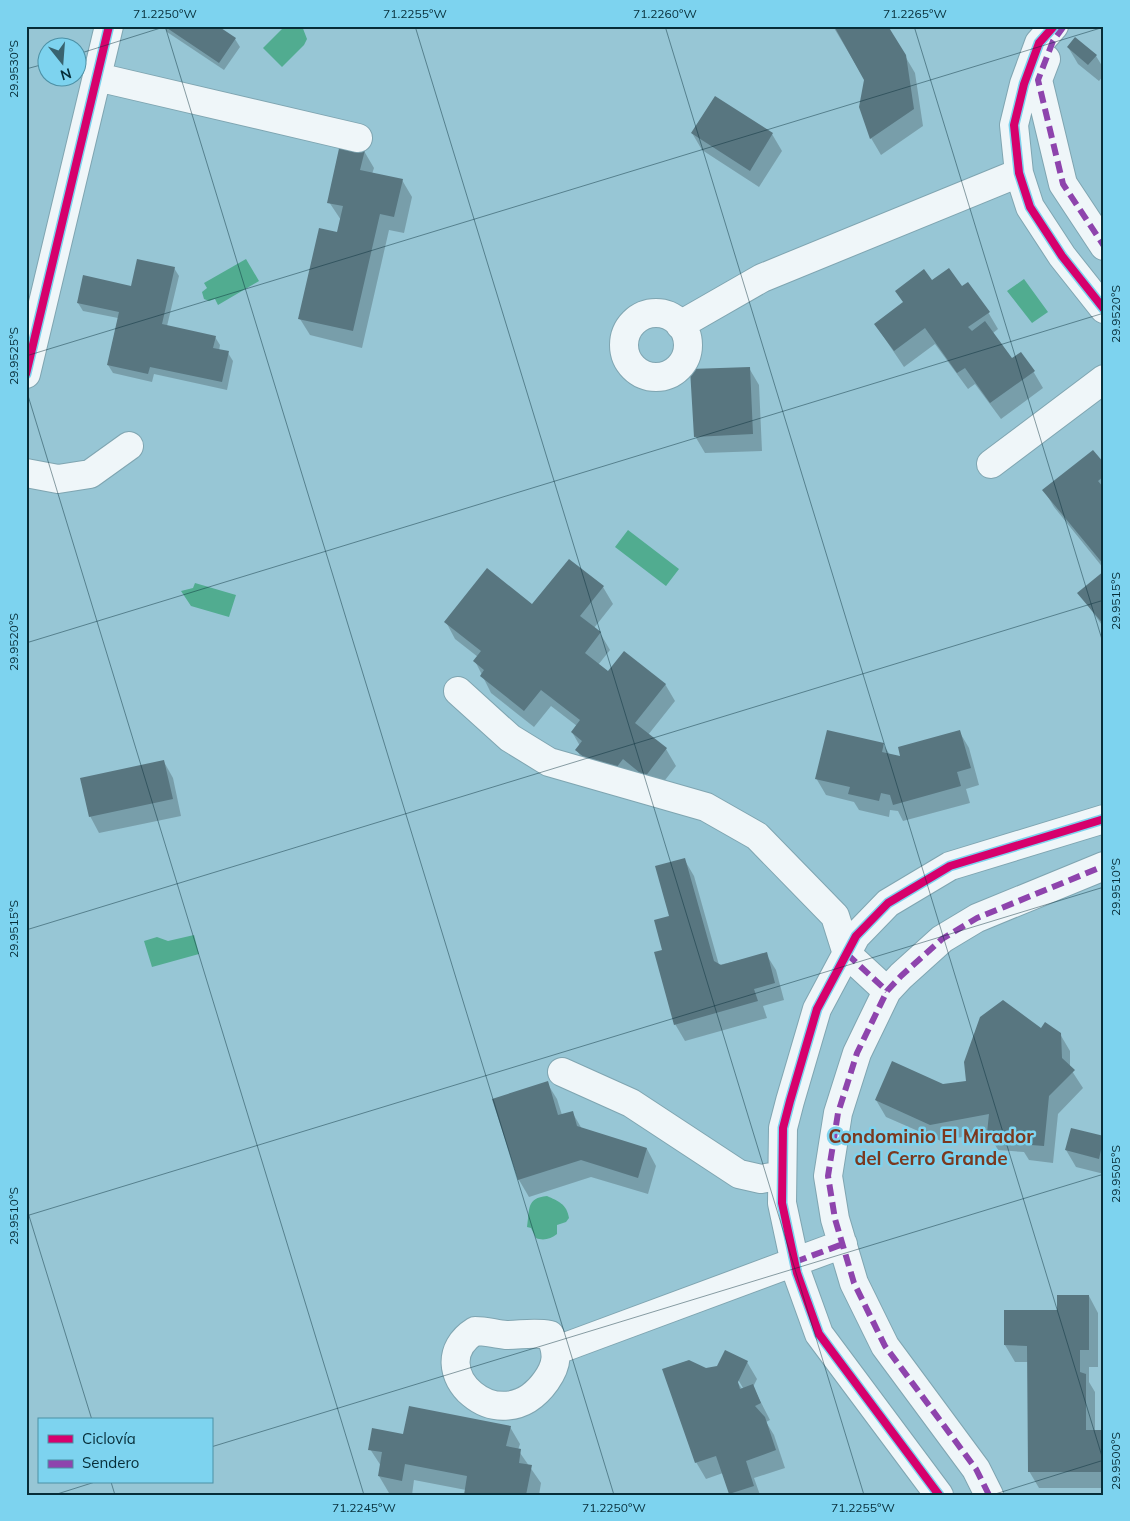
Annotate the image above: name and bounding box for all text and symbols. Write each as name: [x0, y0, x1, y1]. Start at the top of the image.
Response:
text: 71.2250°W: [133, 6, 197, 21]
text: 71.2255°W: [383, 6, 447, 21]
text: 71.2260°W: [633, 6, 697, 21]
text: 71.2265°W: [883, 6, 947, 21]
north arrow: [38, 38, 88, 88]
text: 29.9530°S: [6, 40, 21, 98]
text: N: [58, 64, 73, 85]
text: 29.9520°S: [1108, 285, 1123, 343]
text: 29.9525°S: [6, 327, 21, 385]
text: 29.9515°S: [1108, 572, 1123, 630]
text: 29.9520°S: [6, 613, 21, 671]
text: 29.9510°S: [1108, 858, 1123, 916]
text: 29.9515°S: [6, 900, 21, 958]
district label: Condominio El Mirador del Cerro Grande: [828, 1124, 1034, 1170]
text: 29.9505°S: [1108, 1145, 1123, 1203]
text: 29.9510°S: [6, 1187, 21, 1245]
legend: [38, 1418, 212, 1484]
text: Ciclovía: [82, 1429, 136, 1448]
text: 29.9500°S: [1108, 1432, 1123, 1490]
text: Sendero: [82, 1453, 139, 1472]
text: 71.2245°W: [332, 1500, 396, 1515]
text: 71.2250°W: [582, 1500, 646, 1515]
text: 71.2255°W: [831, 1500, 895, 1515]

